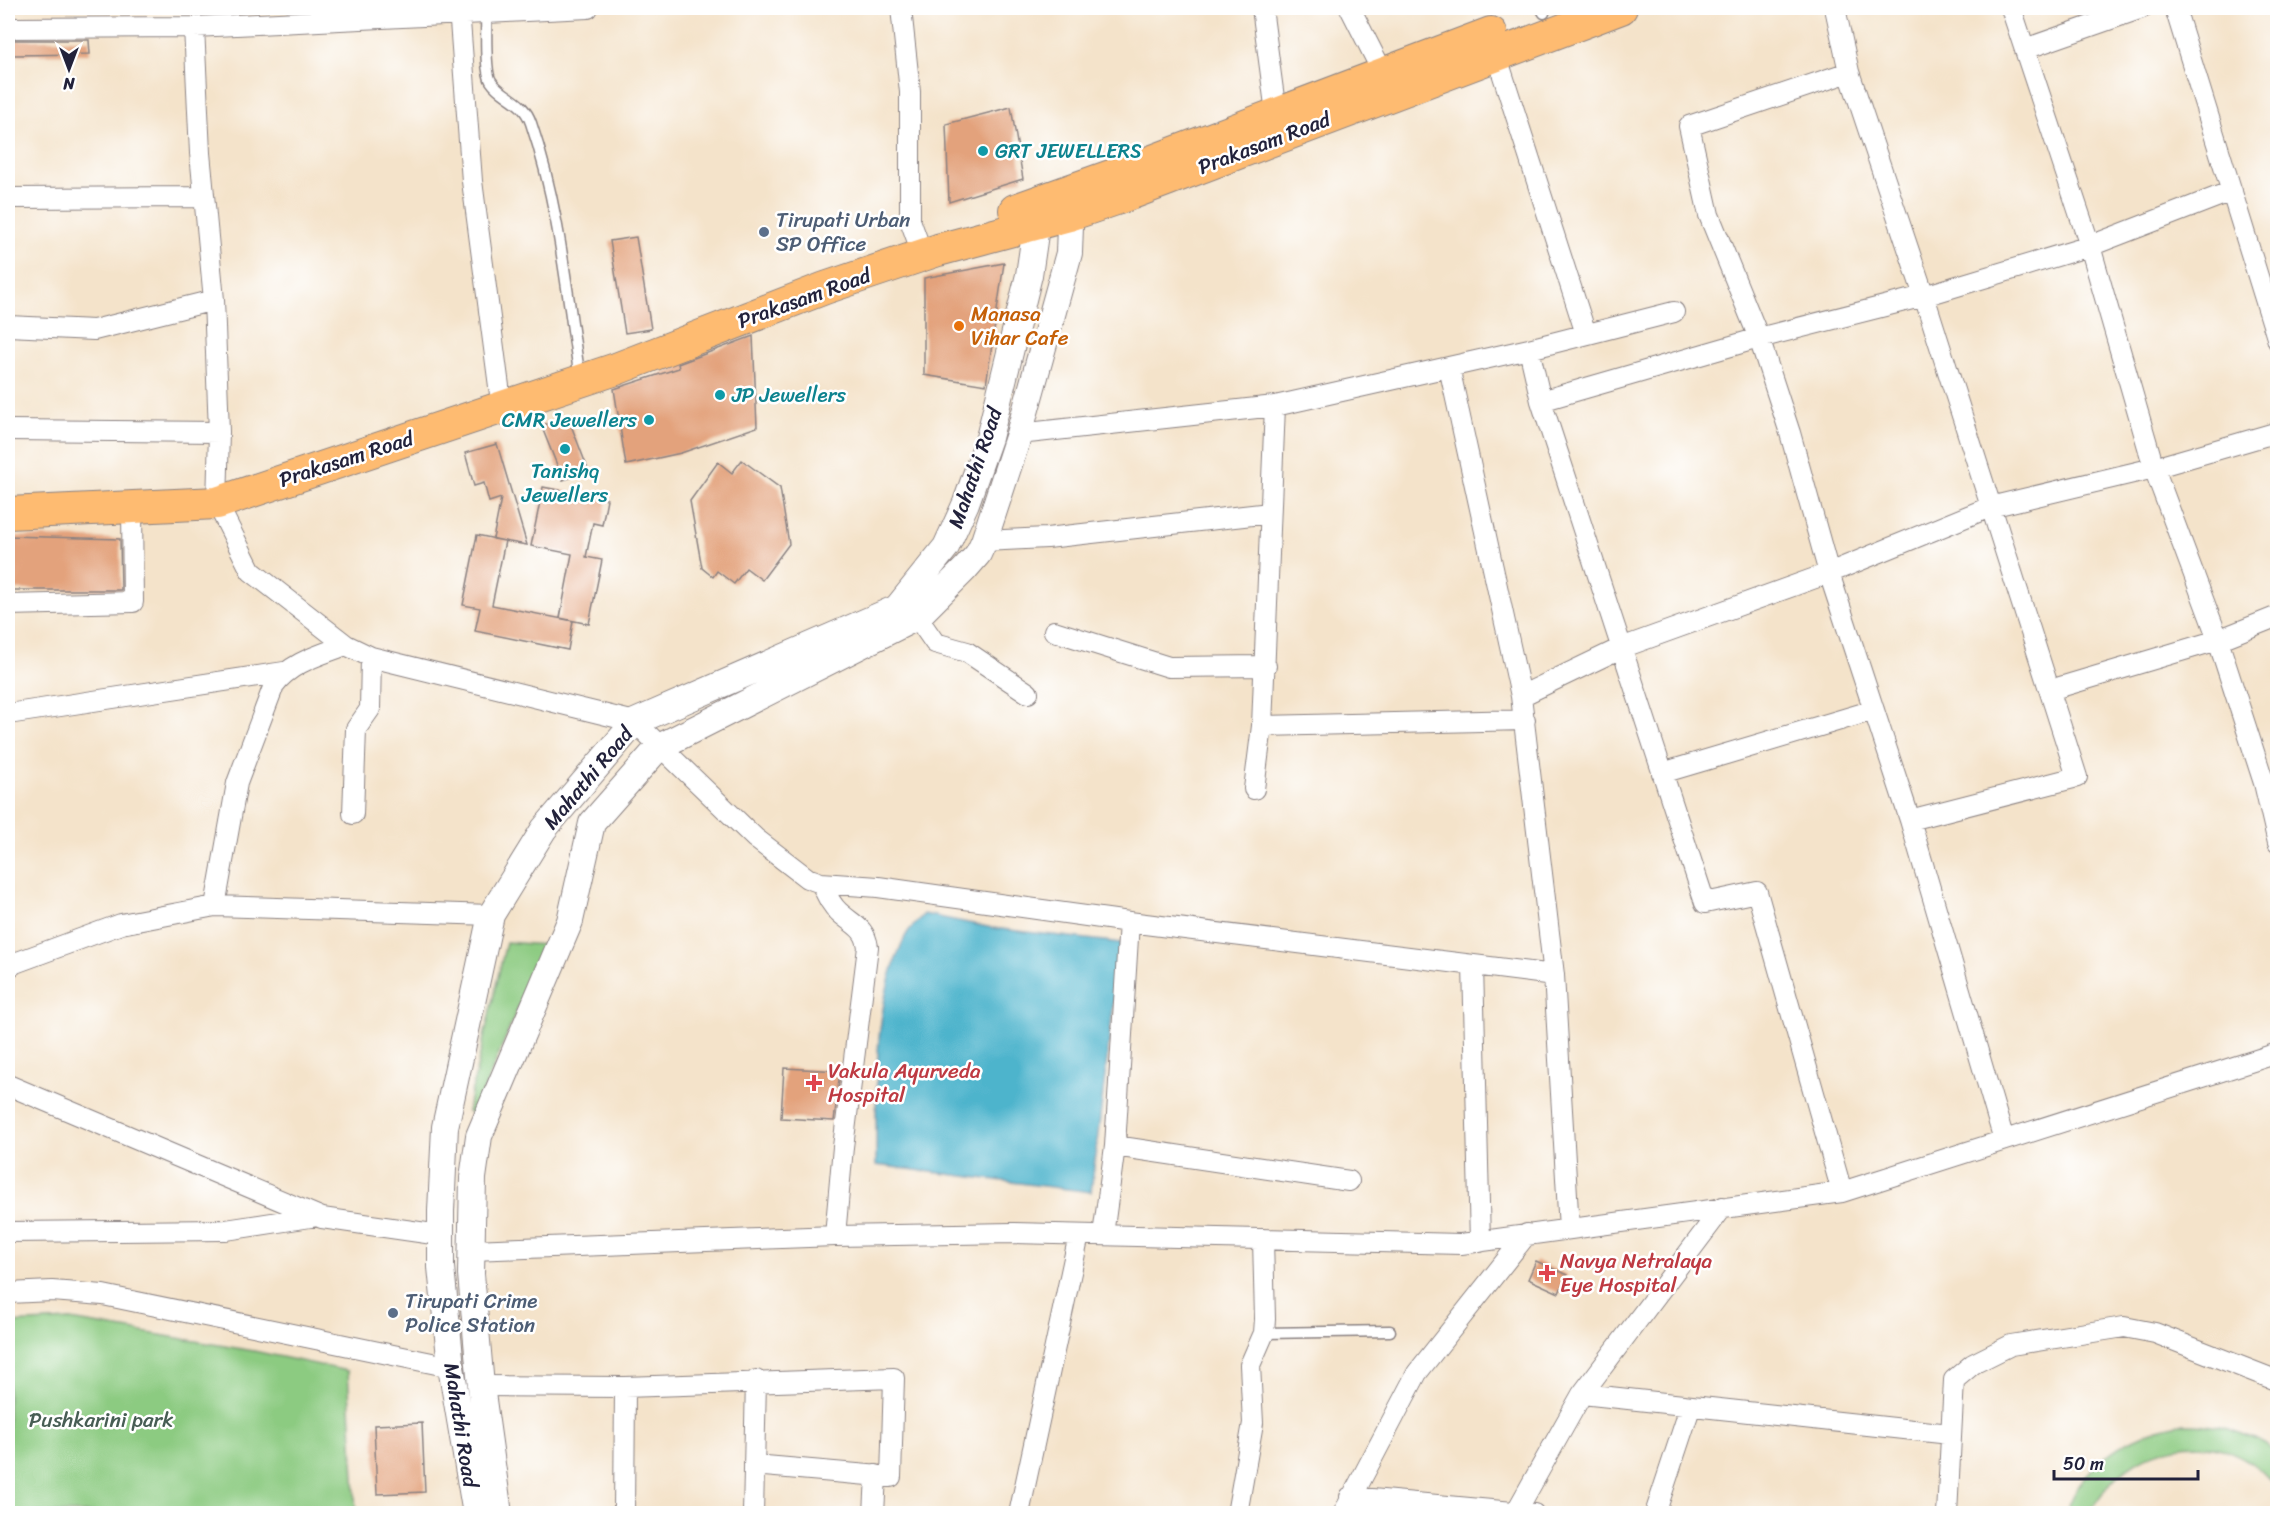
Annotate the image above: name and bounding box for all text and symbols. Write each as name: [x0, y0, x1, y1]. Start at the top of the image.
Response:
north arrow: [39, 39, 99, 99]
text: N: [63, 69, 76, 98]
street label: Prakasam Road: [1192, 100, 1338, 186]
place label: GRT JEWELLERS: [995, 132, 1141, 170]
marker: GRT JEWELLERS: [976, 144, 990, 158]
place label: Tirupati Urban SP Office: [776, 201, 910, 263]
marker: Tirupati Urban SP Office: [757, 225, 771, 239]
street label: Prakasam Road: [732, 256, 878, 340]
place label: Manasa Vihar Cafe: [971, 295, 1069, 357]
marker: Manasa Vihar Cafe: [952, 319, 966, 333]
place label: JP Jewellers: [731, 376, 846, 414]
marker: JP Jewellers: [713, 388, 727, 402]
place label: CMR Jewellers: [502, 401, 637, 439]
street label: Mahathi Road: [937, 401, 1014, 534]
marker: CMR Jewellers: [642, 413, 656, 427]
street label: Prakasam Road: [274, 419, 420, 499]
marker: Tanishq Jewellers: [558, 442, 572, 456]
place label: Tanishq Jewellers: [521, 452, 608, 514]
street label: Mahathi Road: [533, 716, 644, 838]
place label: Vakula Ayurveda Hospital: [828, 1052, 981, 1114]
marker: Vakula Ayurveda Hospital: [805, 1074, 823, 1092]
place label: Navya Netralaya Eye Hospital: [1560, 1242, 1713, 1304]
marker: Navya Netralaya Eye Hospital: [1538, 1264, 1556, 1282]
place label: Tirupati Crime Police Station: [405, 1282, 537, 1344]
marker: Tirupati Crime Police Station: [386, 1306, 400, 1320]
street label: Mahathi Road: [432, 1360, 490, 1492]
park label: Pushkarini park: [29, 1401, 173, 1439]
scale bar: [2054, 1443, 2198, 1481]
text: 50 m: [2063, 1448, 2104, 1480]

